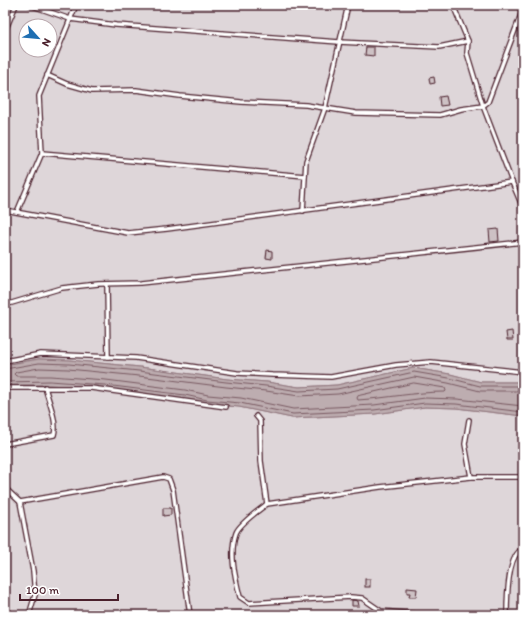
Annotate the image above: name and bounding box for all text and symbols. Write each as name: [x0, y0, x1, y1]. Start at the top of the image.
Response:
north arrow: [18, 18, 58, 58]
text: N: [39, 36, 54, 49]
scale bar: [20, 576, 118, 602]
text: 100 m: [26, 583, 59, 597]

